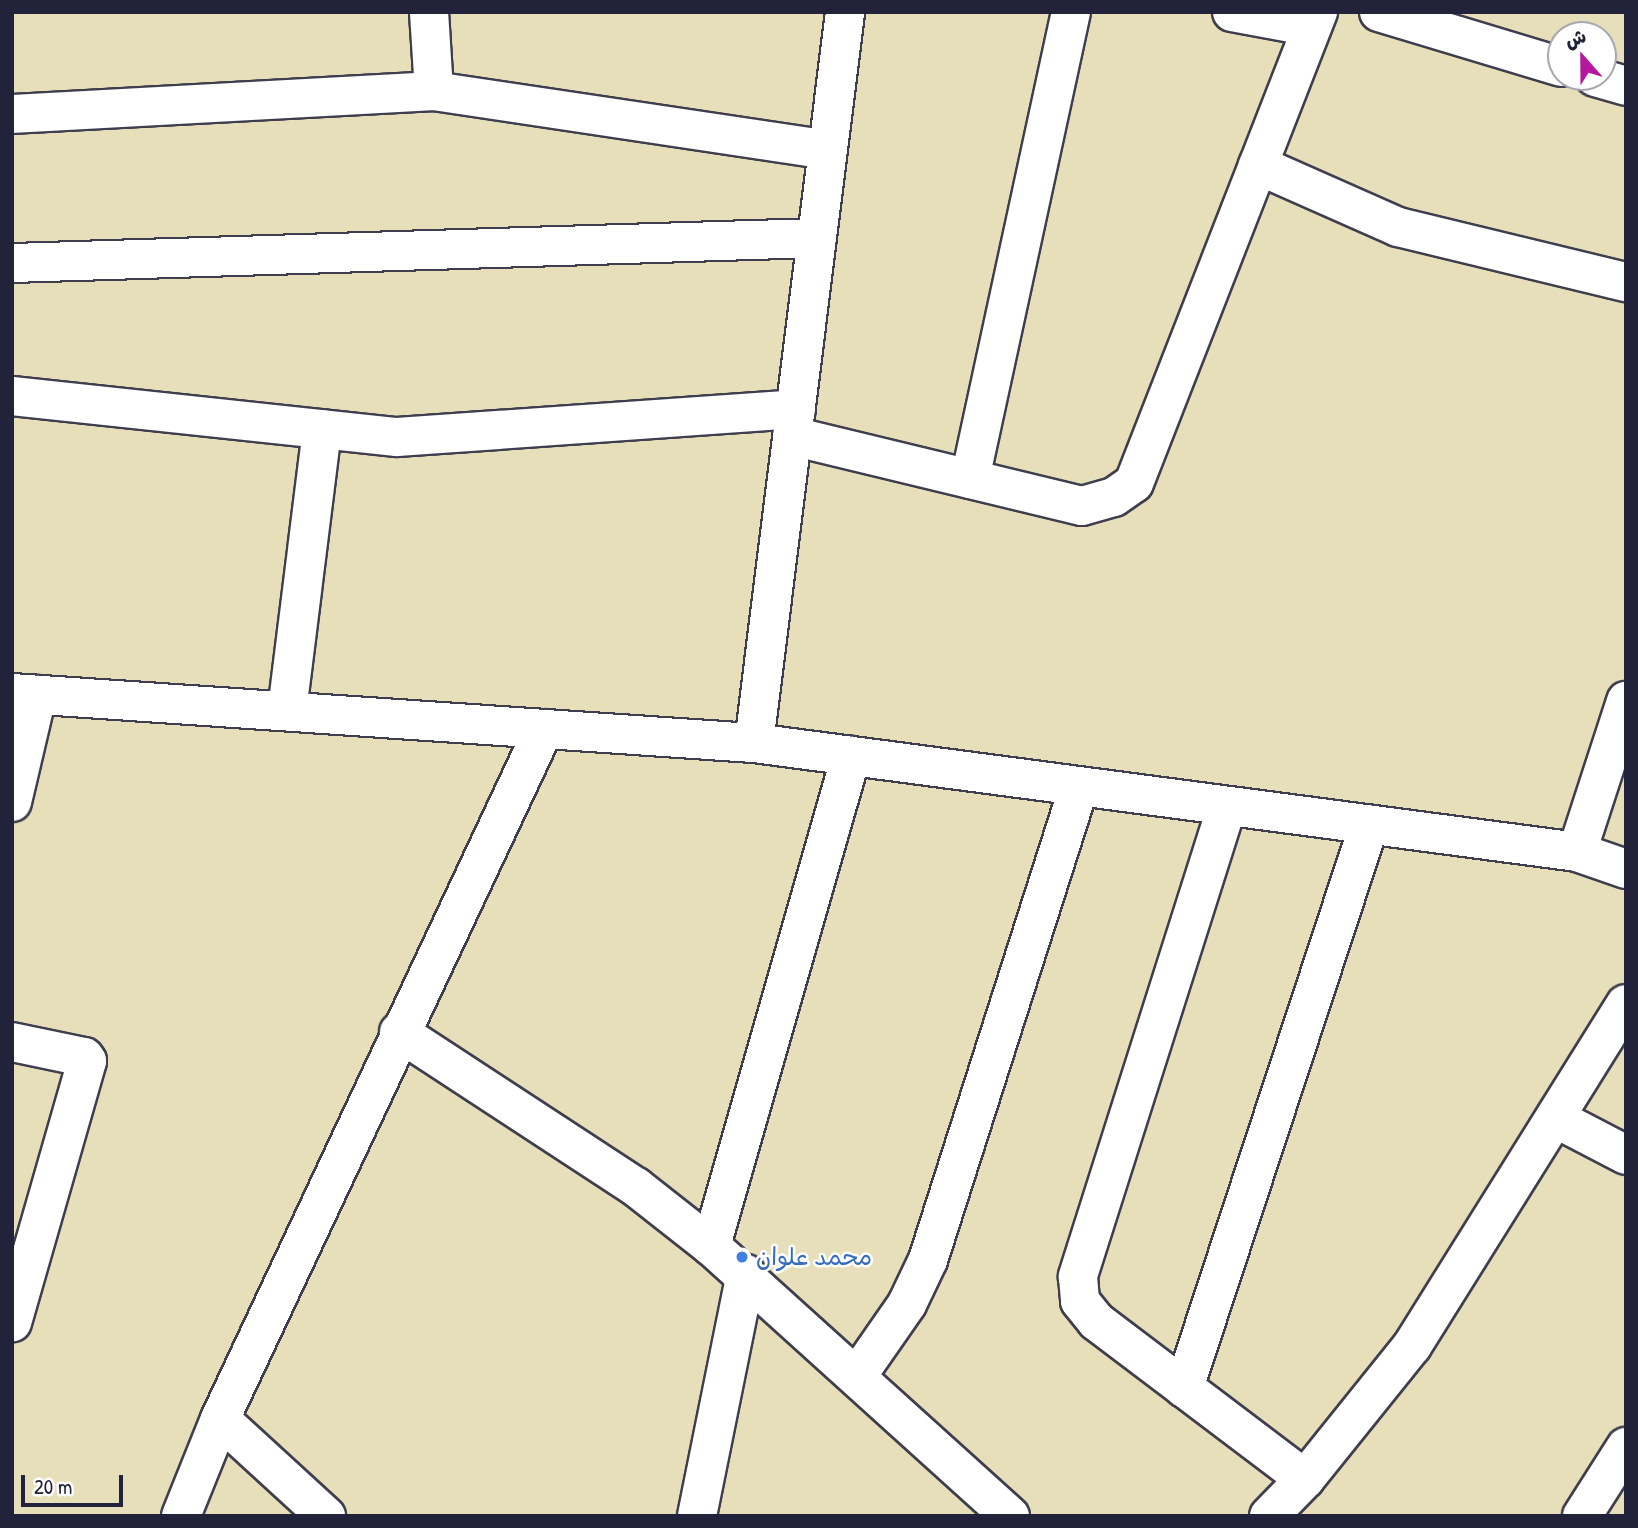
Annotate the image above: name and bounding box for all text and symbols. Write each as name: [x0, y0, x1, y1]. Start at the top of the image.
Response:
north arrow: [1547, 21, 1617, 91]
text: ش: [1561, 22, 1590, 54]
place label: محمد علوان: [756, 1243, 872, 1271]
marker: محمد علوان: [734, 1249, 750, 1265]
scale bar: [24, 1462, 126, 1506]
text: 20 m: [34, 1472, 72, 1501]

